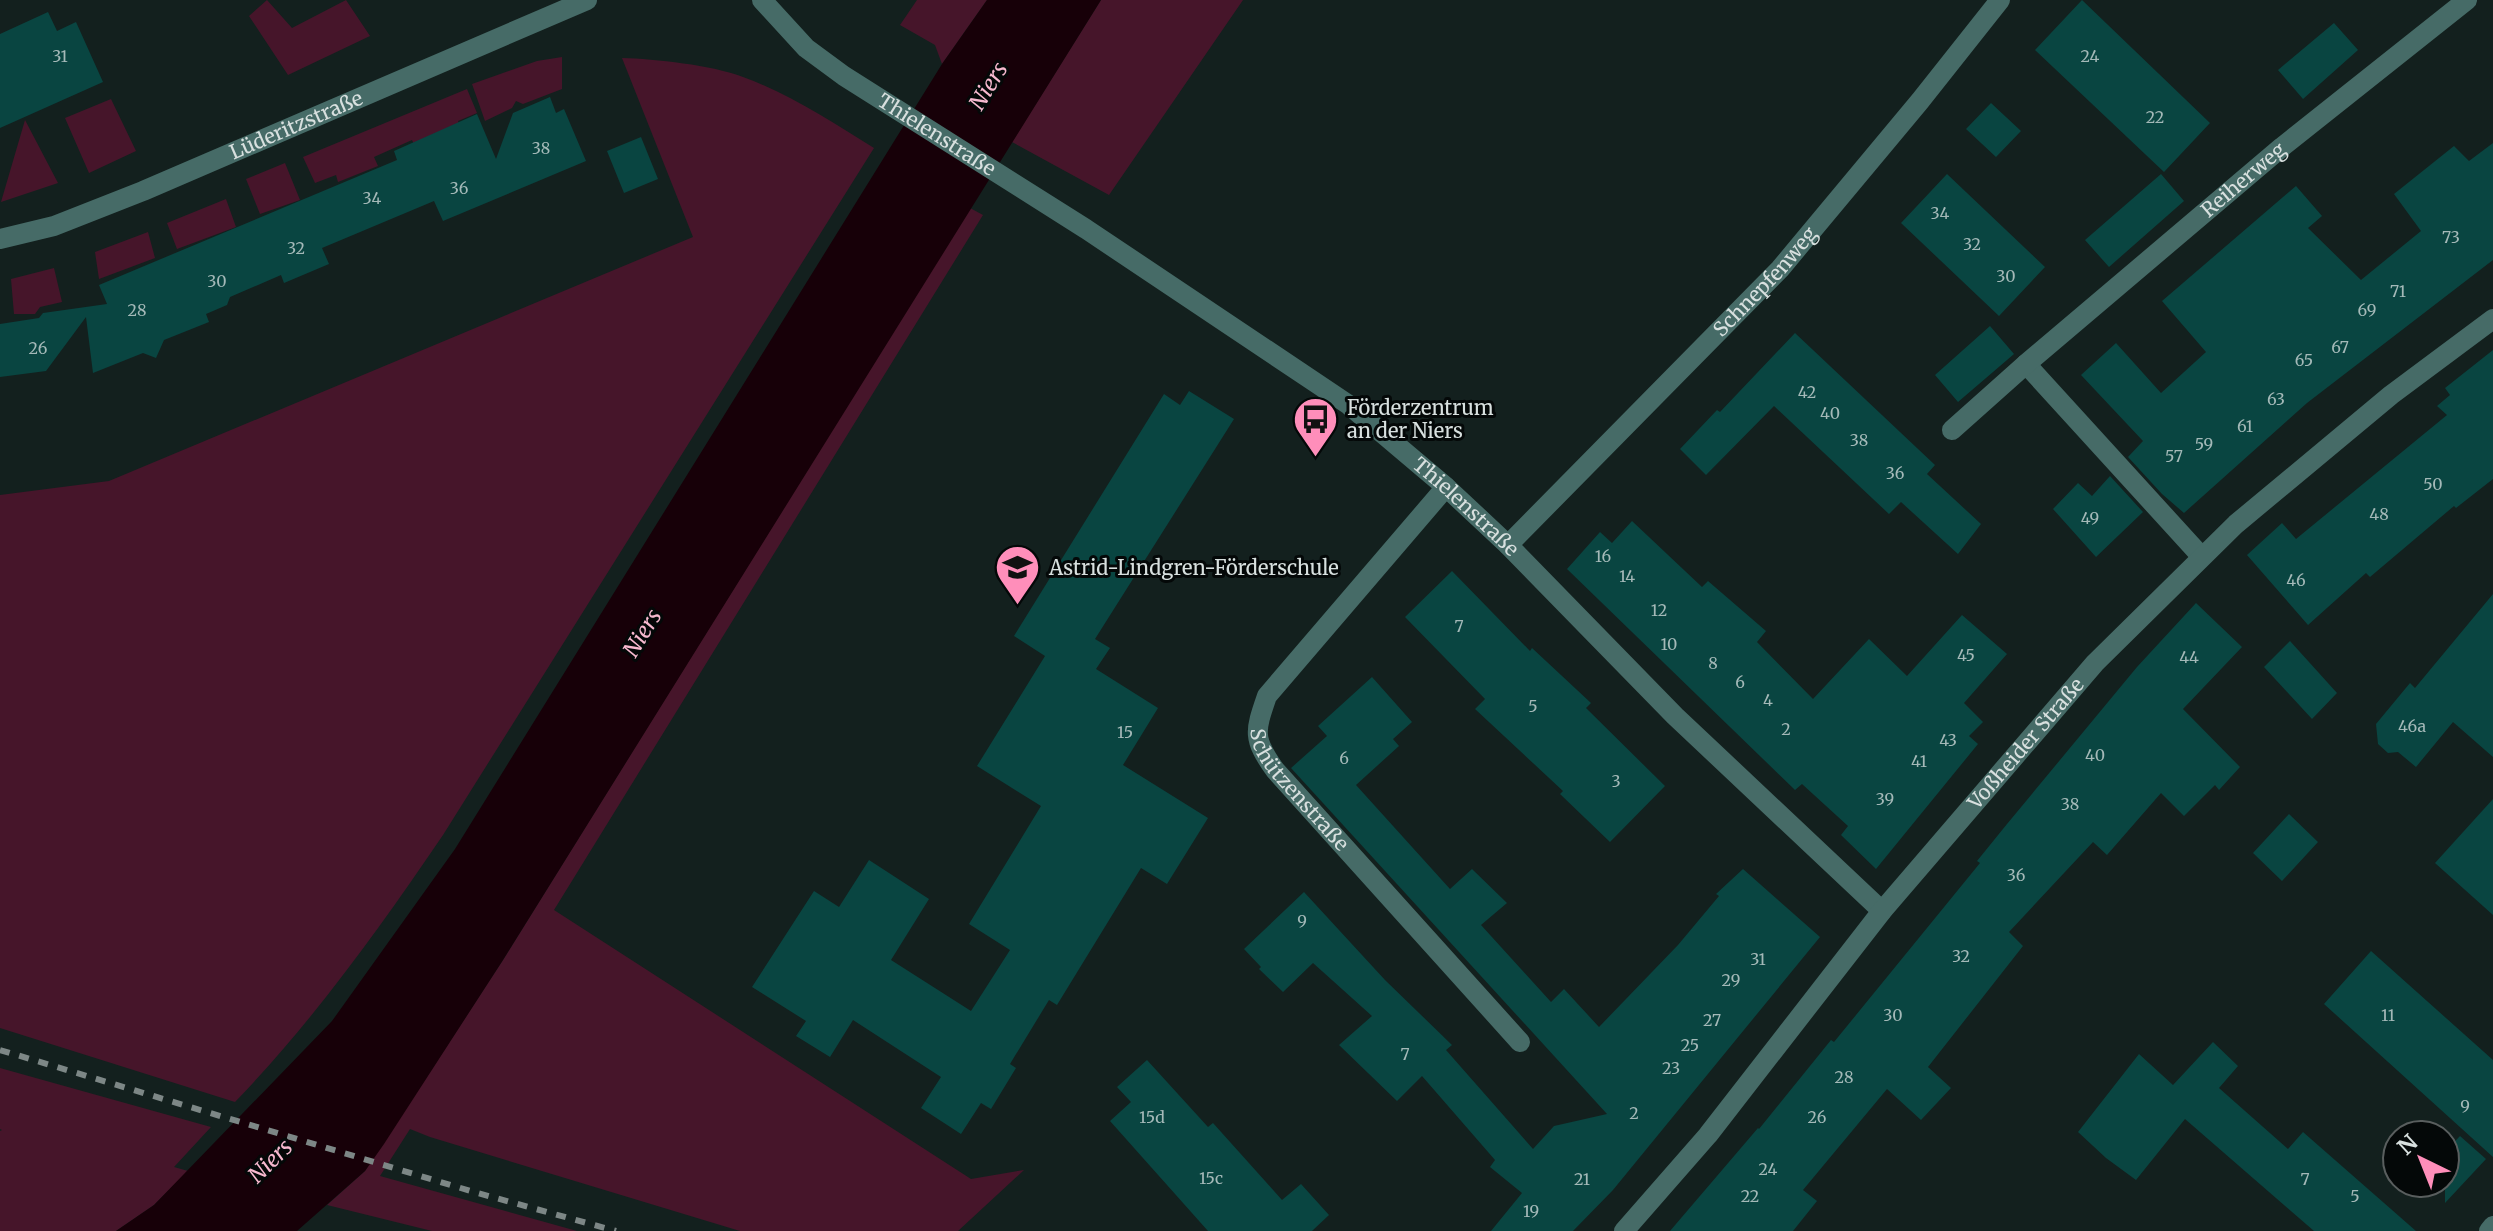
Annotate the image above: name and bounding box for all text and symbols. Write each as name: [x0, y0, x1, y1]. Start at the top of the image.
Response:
house number: 31: [52, 46, 68, 66]
house number: 24: [2081, 46, 2100, 66]
water label: Niers: [963, 57, 1013, 115]
street label: Lüderitzstraße: [226, 85, 366, 164]
street label: Thielenstraße: [873, 88, 1001, 181]
house number: 22: [2146, 107, 2164, 127]
street label: Reiherweg: [2196, 137, 2290, 222]
house number: 38: [532, 138, 550, 158]
house number: 36: [450, 178, 469, 198]
house number: 34: [363, 188, 382, 208]
house number: 34: [1931, 203, 1950, 223]
street label: Schnepfenweg: [1707, 221, 1822, 342]
house number: 73: [2442, 227, 2460, 247]
house number: 32: [1963, 234, 1981, 254]
house number: 32: [287, 238, 305, 258]
house number: 30: [1996, 266, 2016, 286]
house number: 30: [207, 271, 227, 291]
house number: 71: [2390, 281, 2406, 301]
house number: 28: [128, 300, 146, 320]
house number: 69: [2358, 300, 2376, 320]
house number: 67: [2331, 337, 2349, 357]
house number: 26: [29, 338, 48, 358]
house number: 65: [2295, 350, 2313, 370]
house number: 42: [1798, 382, 1816, 402]
house number: 63: [2267, 389, 2285, 409]
place label: Förderzentrum an der Niers: [1347, 395, 1494, 443]
bus stop icon: Förderzentrum an der Niers: [1292, 396, 1340, 459]
house number: 40: [1820, 403, 1840, 423]
house number: 61: [2237, 416, 2253, 436]
house number: 38: [1850, 430, 1868, 450]
house number: 59: [2195, 434, 2213, 454]
house number: 57: [2165, 446, 2183, 466]
street label: Thielenstraße: [1408, 452, 1525, 561]
house number: 36: [1886, 463, 1905, 483]
house number: 50: [2423, 474, 2443, 494]
house number: 48: [2369, 504, 2389, 524]
house number: 49: [2081, 508, 2099, 528]
school or university icon: Astrid-Lindgren-Förderschule: [994, 544, 1042, 607]
house number: 16: [1595, 546, 1611, 566]
place label: Astrid-Lindgren-Förderschule: [1048, 555, 1339, 580]
house number: 14: [1619, 566, 1635, 586]
house number: 46: [2286, 570, 2306, 590]
house number: 12: [1651, 600, 1667, 620]
water label: Niers: [617, 604, 667, 662]
house number: 7: [1454, 616, 1464, 636]
house number: 10: [1661, 634, 1677, 654]
house number: 45: [1957, 645, 1975, 665]
house number: 44: [2179, 647, 2199, 667]
house number: 8: [1708, 653, 1718, 673]
house number: 6: [1735, 672, 1745, 692]
street label: Voßheider Straße: [1961, 672, 2089, 815]
house number: 4: [1763, 690, 1773, 710]
house number: 5: [1528, 696, 1538, 716]
house number: 46a: [2398, 716, 2427, 736]
house number: 2: [1781, 719, 1791, 739]
house number: 15: [1117, 722, 1133, 742]
street label: Schützenstraße: [1246, 727, 1355, 856]
house number: 43: [1939, 730, 1957, 750]
house number: 40: [2085, 745, 2105, 765]
house number: 6: [1339, 748, 1349, 768]
house number: 41: [1911, 751, 1927, 771]
house number: 3: [1611, 771, 1621, 791]
house number: 39: [1876, 789, 1894, 809]
house number: 38: [2061, 794, 2079, 814]
house number: 36: [2007, 865, 2026, 885]
house number: 9: [1297, 911, 1307, 931]
house number: 32: [1952, 946, 1970, 966]
house number: 31: [1750, 949, 1766, 969]
house number: 29: [1722, 970, 1740, 990]
house number: 30: [1883, 1005, 1903, 1025]
house number: 11: [2381, 1005, 2395, 1025]
house number: 27: [1703, 1010, 1721, 1030]
house number: 25: [1681, 1035, 1699, 1055]
house number: 7: [1400, 1044, 1410, 1064]
house number: 23: [1662, 1058, 1680, 1078]
house number: 28: [1835, 1067, 1853, 1087]
house number: 9: [2460, 1096, 2470, 1116]
house number: 2: [1629, 1103, 1639, 1123]
house number: 15d: [1139, 1107, 1165, 1127]
house number: 26: [1808, 1107, 1827, 1127]
north arrow: [2381, 1119, 2461, 1199]
text: N: [2391, 1128, 2424, 1161]
water label: Niers: [242, 1133, 298, 1189]
house number: 24: [1759, 1159, 1778, 1179]
house number: 15c: [1199, 1168, 1223, 1188]
house number: 21: [1574, 1169, 1590, 1189]
house number: 7: [2300, 1169, 2310, 1189]
house number: 22: [1741, 1186, 1759, 1206]
house number: 5: [2350, 1186, 2360, 1206]
house number: 19: [1523, 1201, 1539, 1221]

